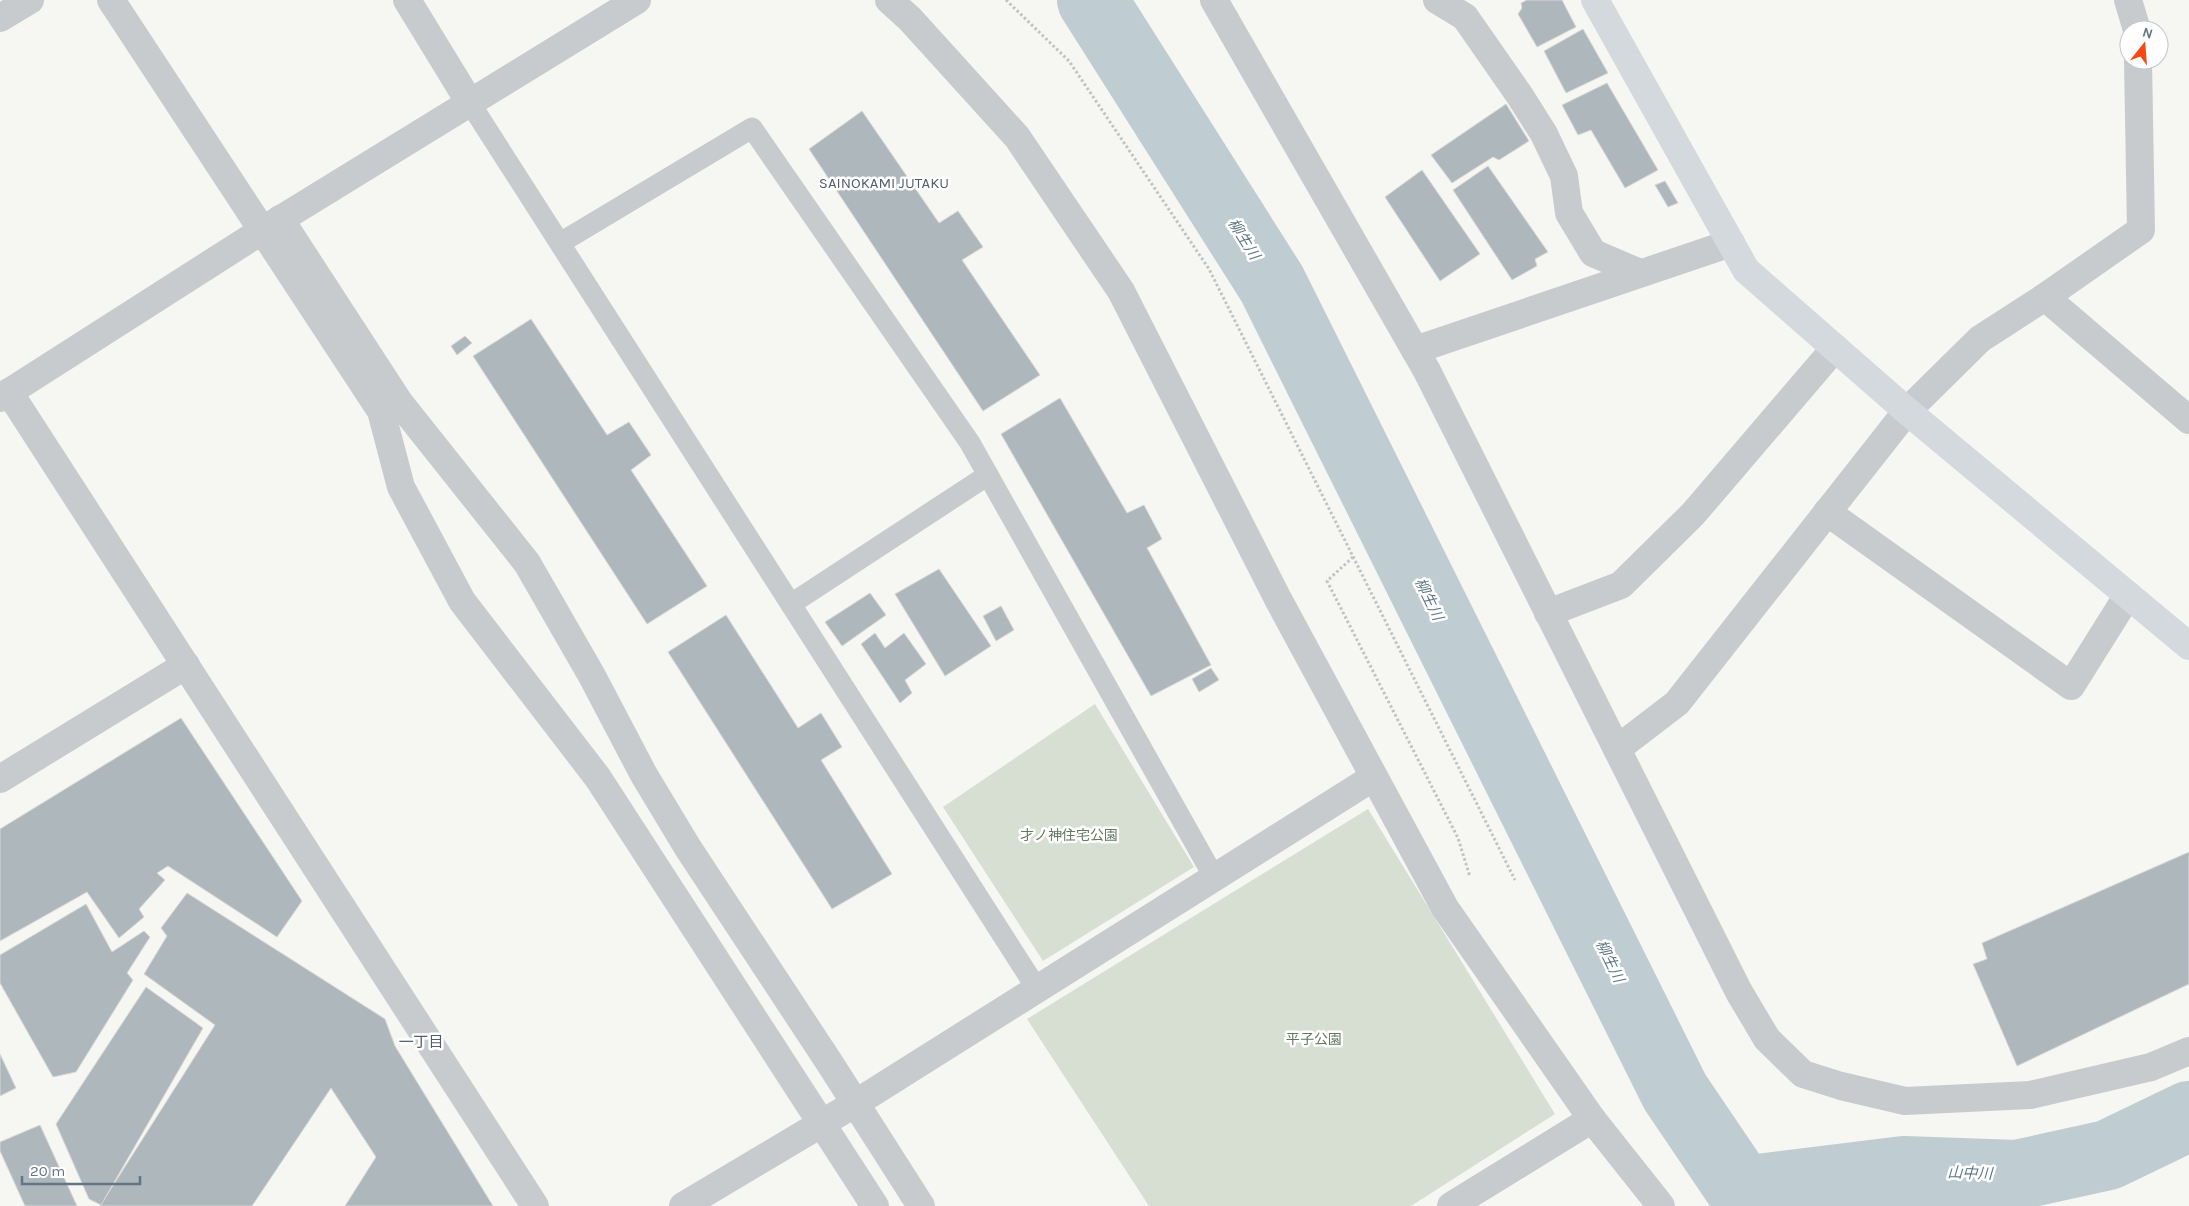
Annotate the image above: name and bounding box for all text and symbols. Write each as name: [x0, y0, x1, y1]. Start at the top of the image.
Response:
north arrow: [2119, 20, 2169, 70]
text: N: [2140, 23, 2155, 43]
district label: SAINOKAMI JUTAKU: [819, 174, 949, 192]
water label: 柳生川: [1224, 215, 1265, 265]
water label: 柳生川: [1411, 575, 1448, 625]
park label: 才ノ神住宅公園: [1020, 827, 1118, 844]
water label: 柳生川: [1592, 937, 1629, 987]
park label: 平子公園: [1286, 1031, 1342, 1048]
district label: 一丁目: [398, 1033, 444, 1051]
scale bar: [22, 1154, 140, 1186]
text: 20 m: [30, 1162, 65, 1180]
water label: 山中川: [1947, 1163, 1995, 1183]

